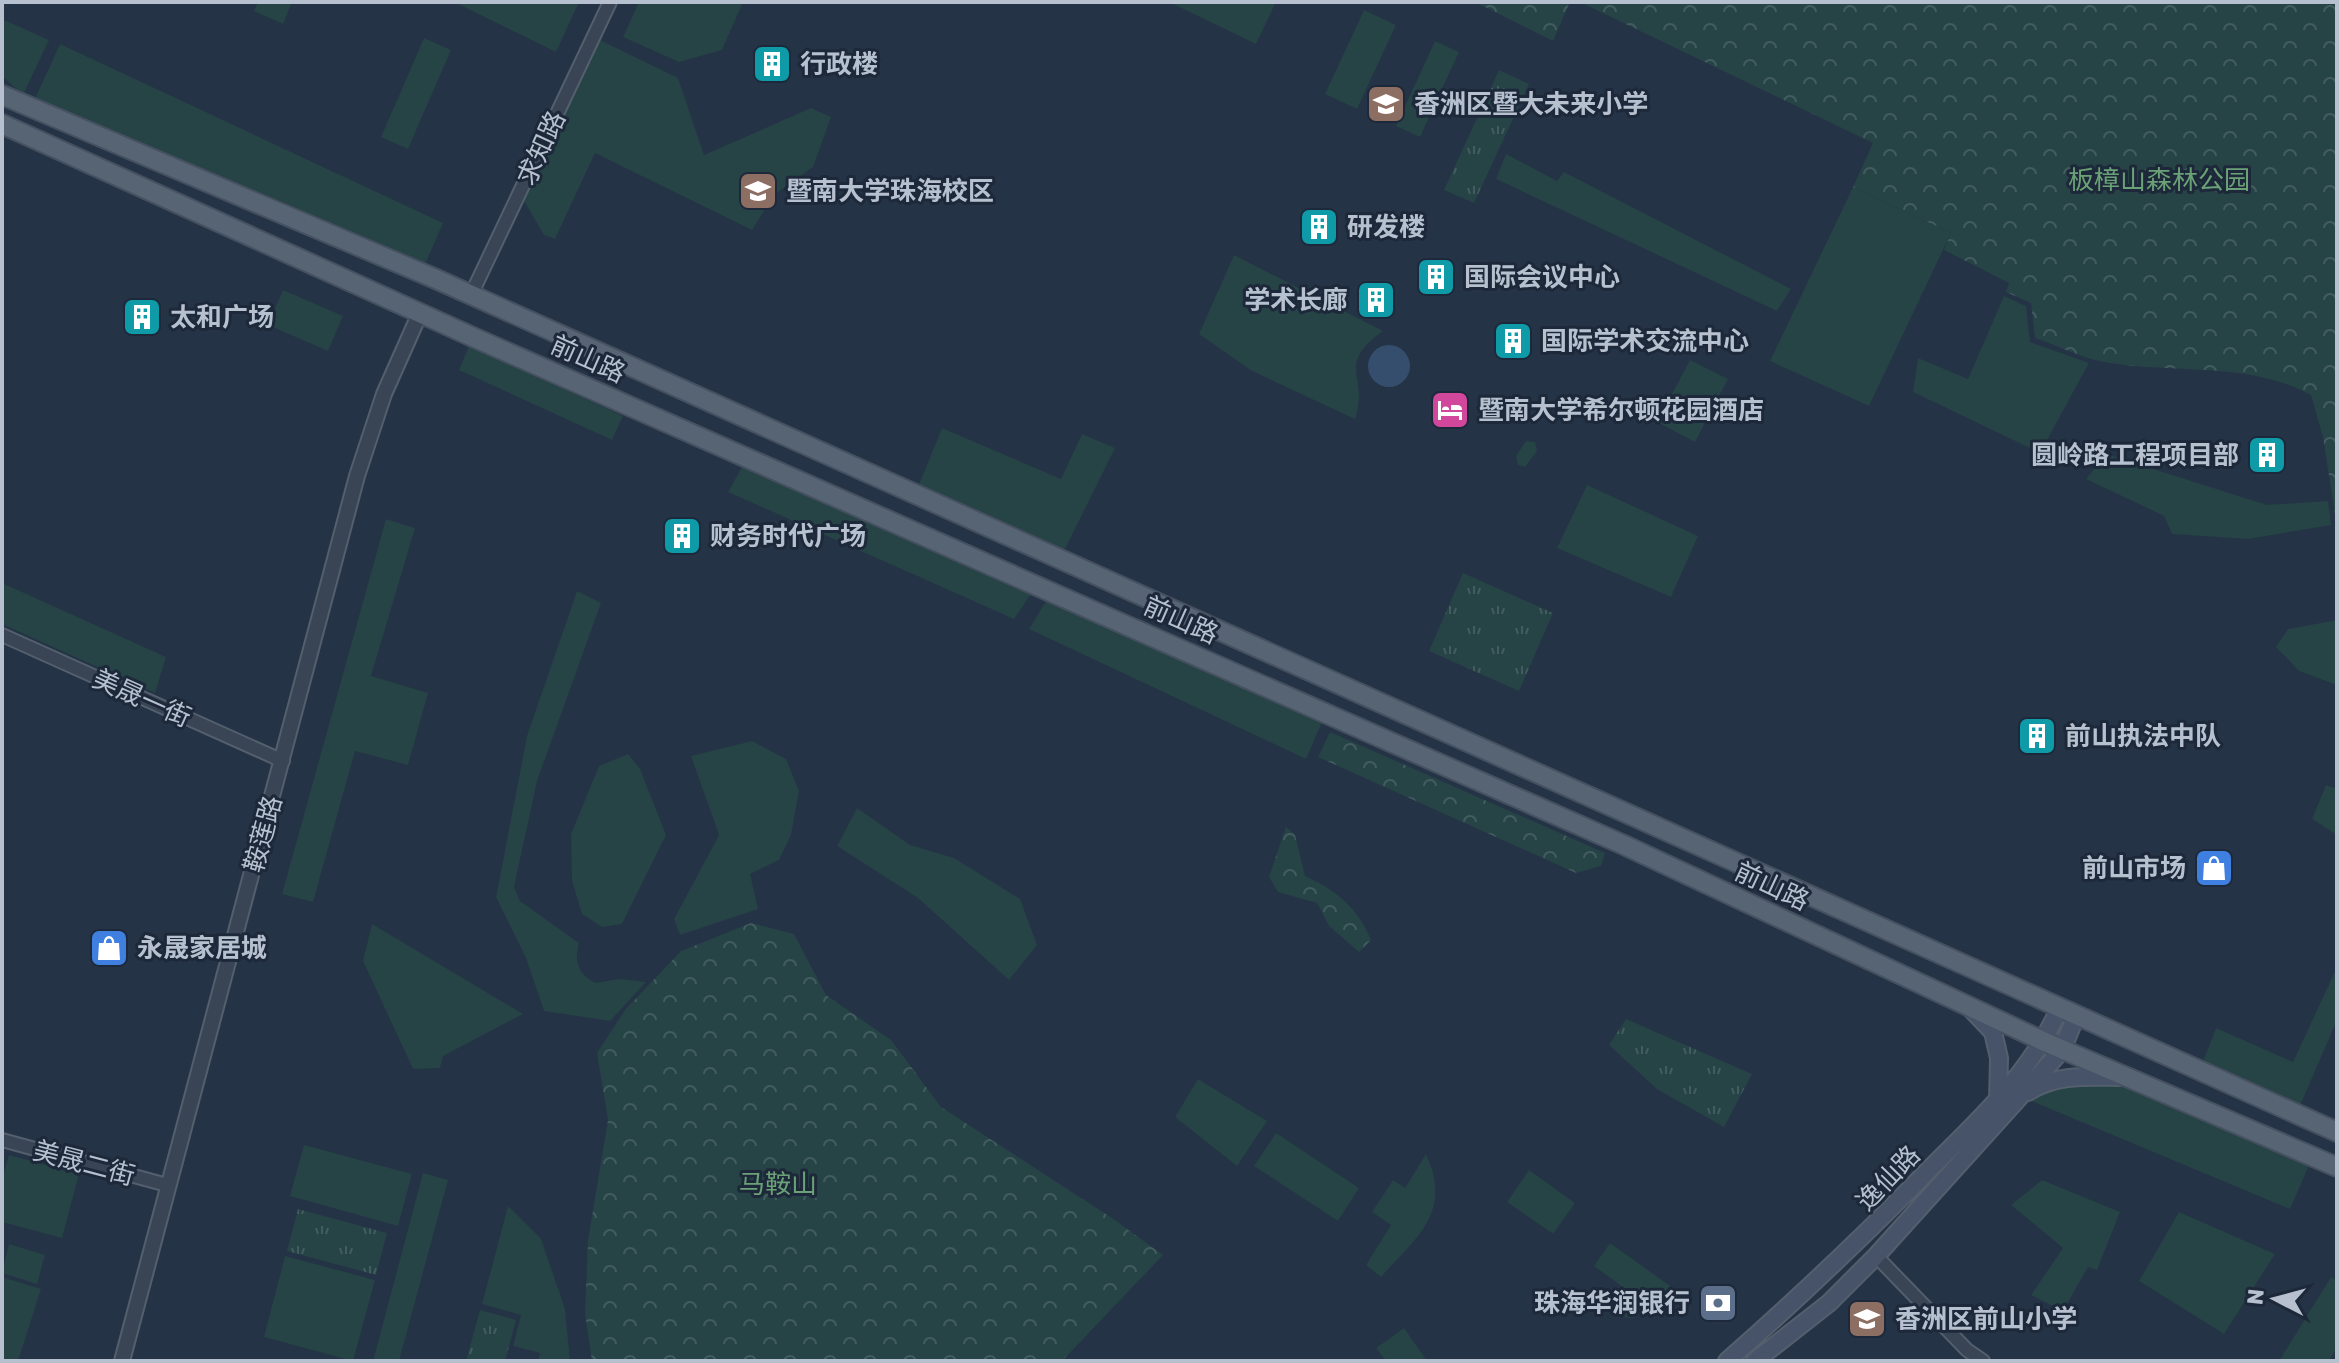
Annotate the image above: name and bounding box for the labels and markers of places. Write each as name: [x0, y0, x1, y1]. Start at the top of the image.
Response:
building icon: 行政楼: [751, 43, 793, 85]
place label: 行政楼: [800, 49, 878, 80]
school or university icon: 香洲区暨大未来小学: [1365, 83, 1407, 125]
place label: 香洲区暨大未来小学: [1414, 89, 1648, 120]
school or university icon: 暨南大学珠海校区: [737, 170, 779, 212]
place label: 暨南大学珠海校区: [786, 176, 994, 207]
building icon: 研发楼: [1298, 206, 1340, 248]
place label: 研发楼: [1347, 212, 1425, 243]
building icon: 国际会议中心: [1415, 256, 1457, 298]
place label: 国际会议中心: [1464, 262, 1620, 293]
building icon: 学术长廊: [1355, 279, 1397, 321]
place label: 学术长廊: [1244, 285, 1348, 316]
building icon: 太和广场: [121, 296, 163, 338]
place label: 太和广场: [170, 302, 274, 333]
building icon: 国际学术交流中心: [1492, 320, 1534, 362]
place label: 国际学术交流中心: [1541, 326, 1749, 357]
hotel icon: 暨南大学希尔顿花园酒店: [1429, 389, 1471, 431]
place label: 暨南大学希尔顿花园酒店: [1478, 395, 1764, 426]
building icon: 圆岭路工程项目部: [2246, 434, 2288, 476]
place label: 圆岭路工程项目部: [2031, 440, 2239, 471]
building icon: 财务时代广场: [661, 515, 703, 557]
place label: 财务时代广场: [710, 521, 866, 552]
building icon: 前山执法中队: [2016, 715, 2058, 757]
place label: 前山执法中队: [2065, 721, 2221, 752]
shop icon: 前山市场: [2193, 847, 2235, 889]
place label: 前山市场: [2082, 853, 2186, 884]
shop icon: 永晟家居城: [88, 927, 130, 969]
place label: 永晟家居城: [137, 933, 267, 964]
bank icon: 珠海华润银行: [1697, 1282, 1739, 1324]
place label: 珠海华润银行: [1534, 1288, 1690, 1319]
school or university icon: 香洲区前山小学: [1846, 1298, 1888, 1340]
place label: 香洲区前山小学: [1895, 1304, 2077, 1335]

